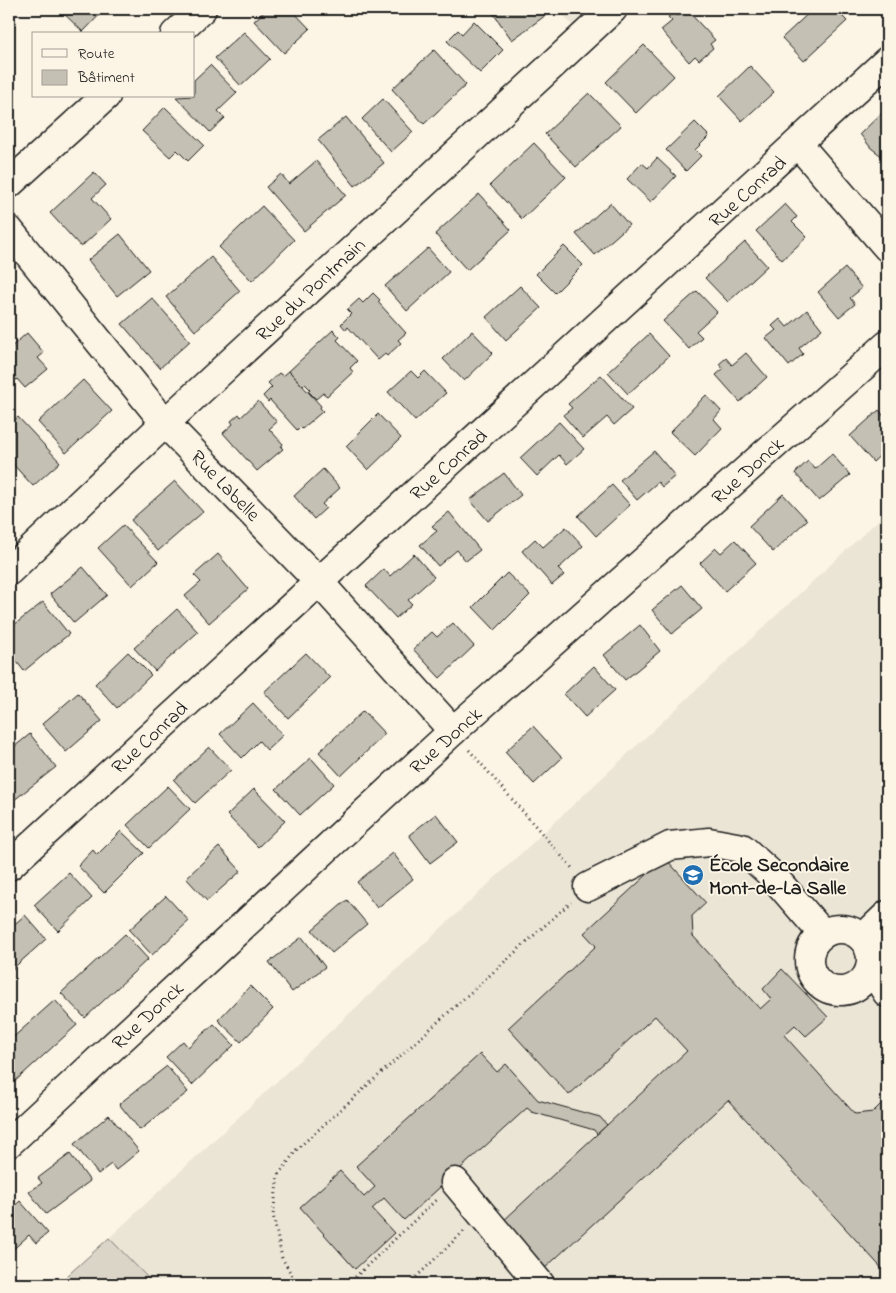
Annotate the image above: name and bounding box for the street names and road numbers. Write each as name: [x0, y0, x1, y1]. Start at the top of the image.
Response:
street label: Rue Conrad: [703, 150, 794, 236]
street label: Rue du Pontmain: [250, 232, 373, 350]
street label: Rue Conrad: [404, 423, 495, 509]
street label: Rue Donck: [706, 431, 792, 512]
street label: Rue Labelle: [183, 444, 266, 529]
street label: Rue Conrad: [106, 696, 196, 782]
street label: Rue Donck: [404, 701, 490, 782]
street label: Rue Donck: [106, 976, 191, 1058]

